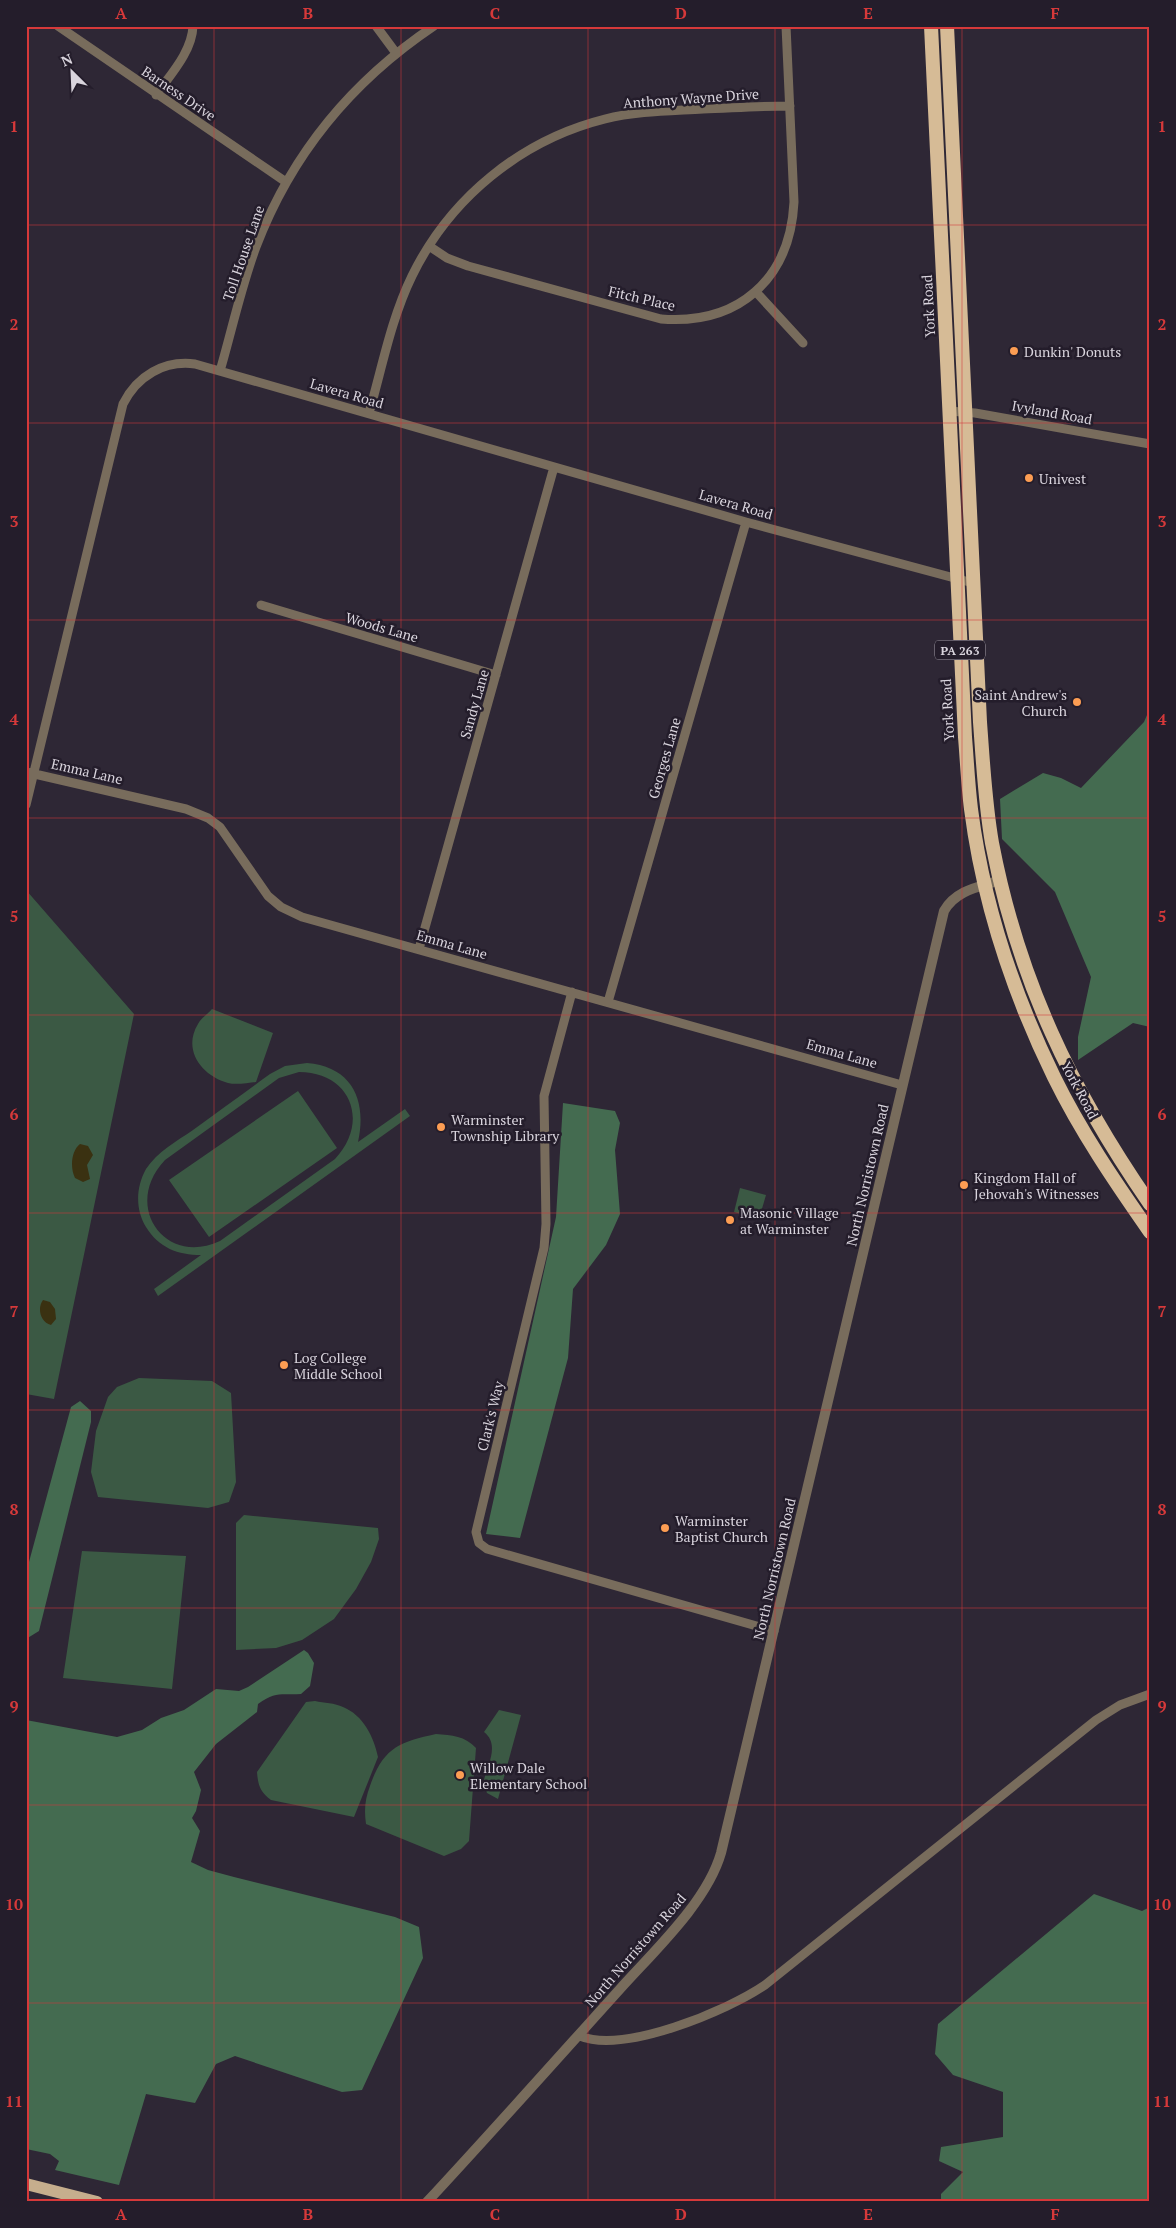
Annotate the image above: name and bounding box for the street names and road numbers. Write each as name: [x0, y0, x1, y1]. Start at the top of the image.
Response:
street label: Barness Drive: [138, 61, 220, 125]
street label: Anthony Wayne Drive: [622, 84, 760, 112]
street label: Toll House Lane: [218, 203, 268, 303]
street label: York Road: [917, 274, 939, 338]
street label: Fitch Place: [607, 281, 677, 315]
street label: Lavera Road: [308, 373, 386, 413]
street label: Ivyland Road: [1010, 396, 1094, 428]
street label: Lavera Road: [697, 484, 775, 524]
street label: Woods Lane: [343, 608, 421, 646]
road number: PA 263: [935, 640, 985, 660]
street label: Sandy Lane: [455, 667, 493, 741]
street label: York Road: [936, 678, 958, 742]
street label: Georges Lane: [643, 715, 685, 801]
street label: Emma Lane: [49, 754, 125, 788]
street label: Emma Lane: [414, 925, 490, 963]
street label: Emma Lane: [804, 1034, 880, 1072]
street label: York Road: [1057, 1058, 1103, 1122]
street label: North Norristown Road: [841, 1102, 893, 1248]
street label: Clark's Way: [472, 1378, 508, 1453]
street label: North Norristown Road: [748, 1496, 800, 1642]
street label: North Norristown Road: [580, 1889, 690, 2011]

